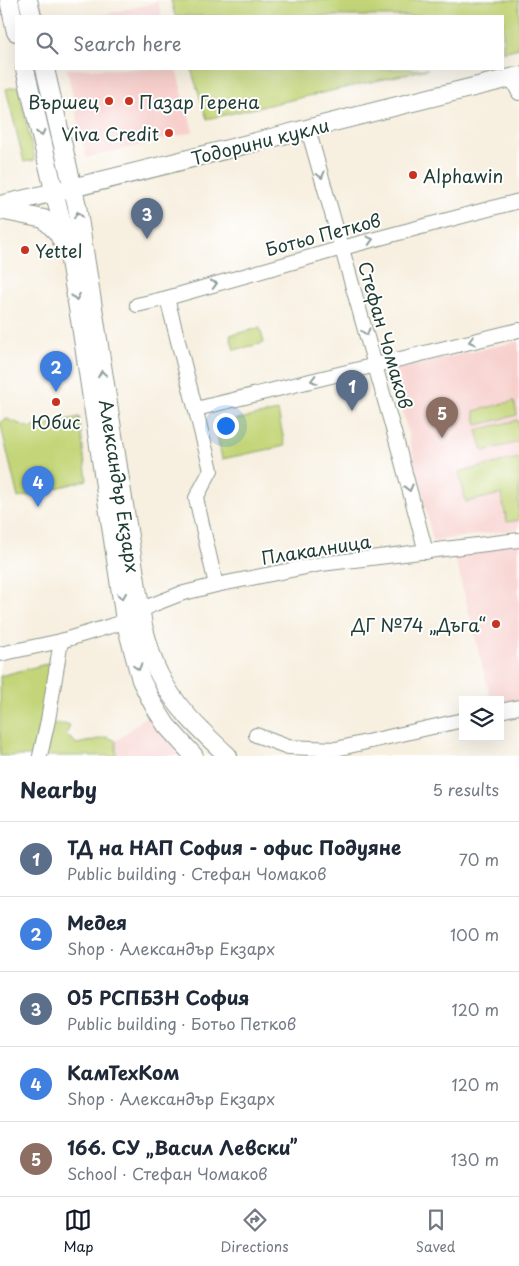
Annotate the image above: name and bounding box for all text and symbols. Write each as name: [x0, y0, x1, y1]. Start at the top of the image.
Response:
search box: [15, 15, 504, 70]
icon: search: [33, 29, 61, 57]
text: Search here: [73, 29, 182, 57]
place label: Вършец: [28, 88, 99, 115]
place label: Пазар Герена: [139, 88, 260, 115]
marker: Вършец: [103, 95, 115, 107]
marker: Пазар Герена: [123, 95, 135, 107]
street label: Тодорини кукли: [188, 111, 332, 171]
place label: Viva Credit: [61, 120, 159, 147]
marker: Viva Credit: [163, 127, 175, 139]
one-way arrow: [35, 129, 46, 138]
place label: Alphawin: [423, 162, 503, 189]
marker: Alphawin: [407, 169, 419, 181]
one-way arrow: [315, 171, 326, 180]
pin: 3: [131, 198, 163, 239]
street label: Ботьо Петков: [262, 206, 384, 262]
one-way arrow: [73, 211, 84, 219]
one-way arrow: [366, 235, 375, 246]
place label: Yettel: [35, 237, 82, 264]
marker: Yettel: [19, 244, 31, 256]
street label: Стефан Чомаков: [352, 258, 420, 412]
one-way arrow: [209, 280, 218, 290]
one-way arrow: [70, 293, 80, 302]
one-way arrow: [360, 327, 370, 335]
one-way arrow: [467, 335, 476, 346]
pin: 2: [40, 351, 72, 392]
one-way arrow: [98, 369, 108, 378]
pin: 1: [336, 370, 368, 411]
one-way arrow: [309, 374, 318, 385]
marker: Юбис: [50, 396, 62, 408]
street label: Александър Екзарх: [93, 397, 147, 575]
pin: 5: [426, 397, 458, 438]
place label: Юбис: [31, 408, 81, 435]
your location: [213, 413, 239, 439]
pin: 4: [22, 466, 54, 507]
one-way arrow: [403, 484, 414, 493]
street label: Плакалница: [259, 527, 373, 571]
one-way arrow: [116, 592, 127, 600]
place label: ДГ №74 „Дъга“: [350, 611, 487, 638]
marker: ДГ №74 „Дъга“: [490, 618, 502, 630]
one-way arrow: [132, 663, 143, 672]
map controls: [459, 696, 504, 741]
button: layers: [459, 696, 504, 741]
text: Nearby: [20, 773, 97, 805]
text: 5 results: [432, 777, 499, 801]
text: ТД на НАП София - офис Подуяне: [67, 833, 401, 861]
text: 1: [32, 847, 40, 871]
text: 70 m: [459, 847, 499, 871]
text: Public building · Стефан Чомаков: [67, 861, 326, 885]
text: Медея: [67, 908, 127, 936]
text: 2: [30, 922, 42, 946]
text: 100 m: [450, 922, 499, 946]
text: Shop · Александър Екзарх: [67, 936, 275, 960]
text: 05 РСПБЗН София: [67, 983, 250, 1011]
text: 3: [31, 997, 41, 1021]
text: 120 m: [452, 997, 499, 1021]
text: Public building · Ботьо Петков: [67, 1011, 296, 1035]
text: КамТехКом: [67, 1058, 179, 1086]
text: 4: [31, 1072, 41, 1096]
text: 120 m: [452, 1072, 499, 1096]
text: Shop · Александър Екзарх: [67, 1086, 275, 1110]
text: 166. СУ „Васил Левски”: [67, 1133, 297, 1161]
text: 5: [31, 1147, 41, 1171]
text: 130 m: [451, 1147, 499, 1171]
text: School · Стефан Чомаков: [67, 1161, 267, 1185]
tab: Map: [64, 1206, 93, 1257]
tab: Directions: [221, 1206, 289, 1257]
tab: Saved: [416, 1206, 455, 1257]

